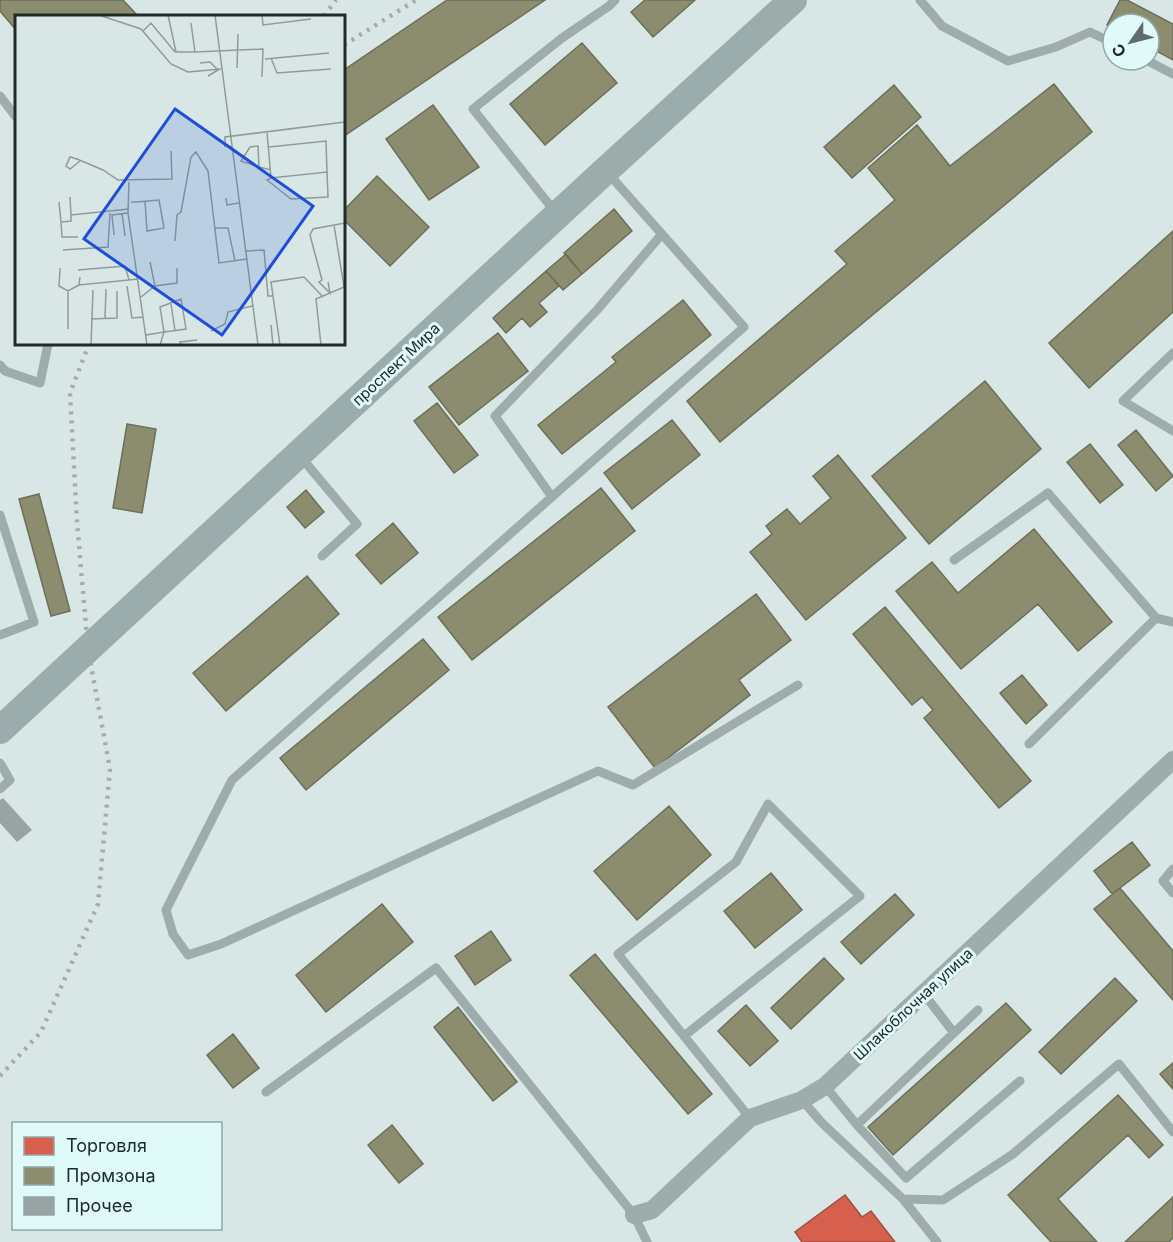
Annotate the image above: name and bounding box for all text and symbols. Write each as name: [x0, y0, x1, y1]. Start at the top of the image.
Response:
north arrow: [1101, 12, 1161, 72]
inset map: [15, 15, 345, 345]
text: С: [1107, 40, 1130, 61]
street label: проспект Мира: [348, 319, 444, 409]
street label: Шлакоблочная улица: [849, 944, 977, 1064]
legend: [12, 1122, 222, 1230]
text: Торговля: [66, 1135, 147, 1156]
text: Промзона: [66, 1165, 156, 1186]
text: Прочее: [66, 1195, 133, 1216]

